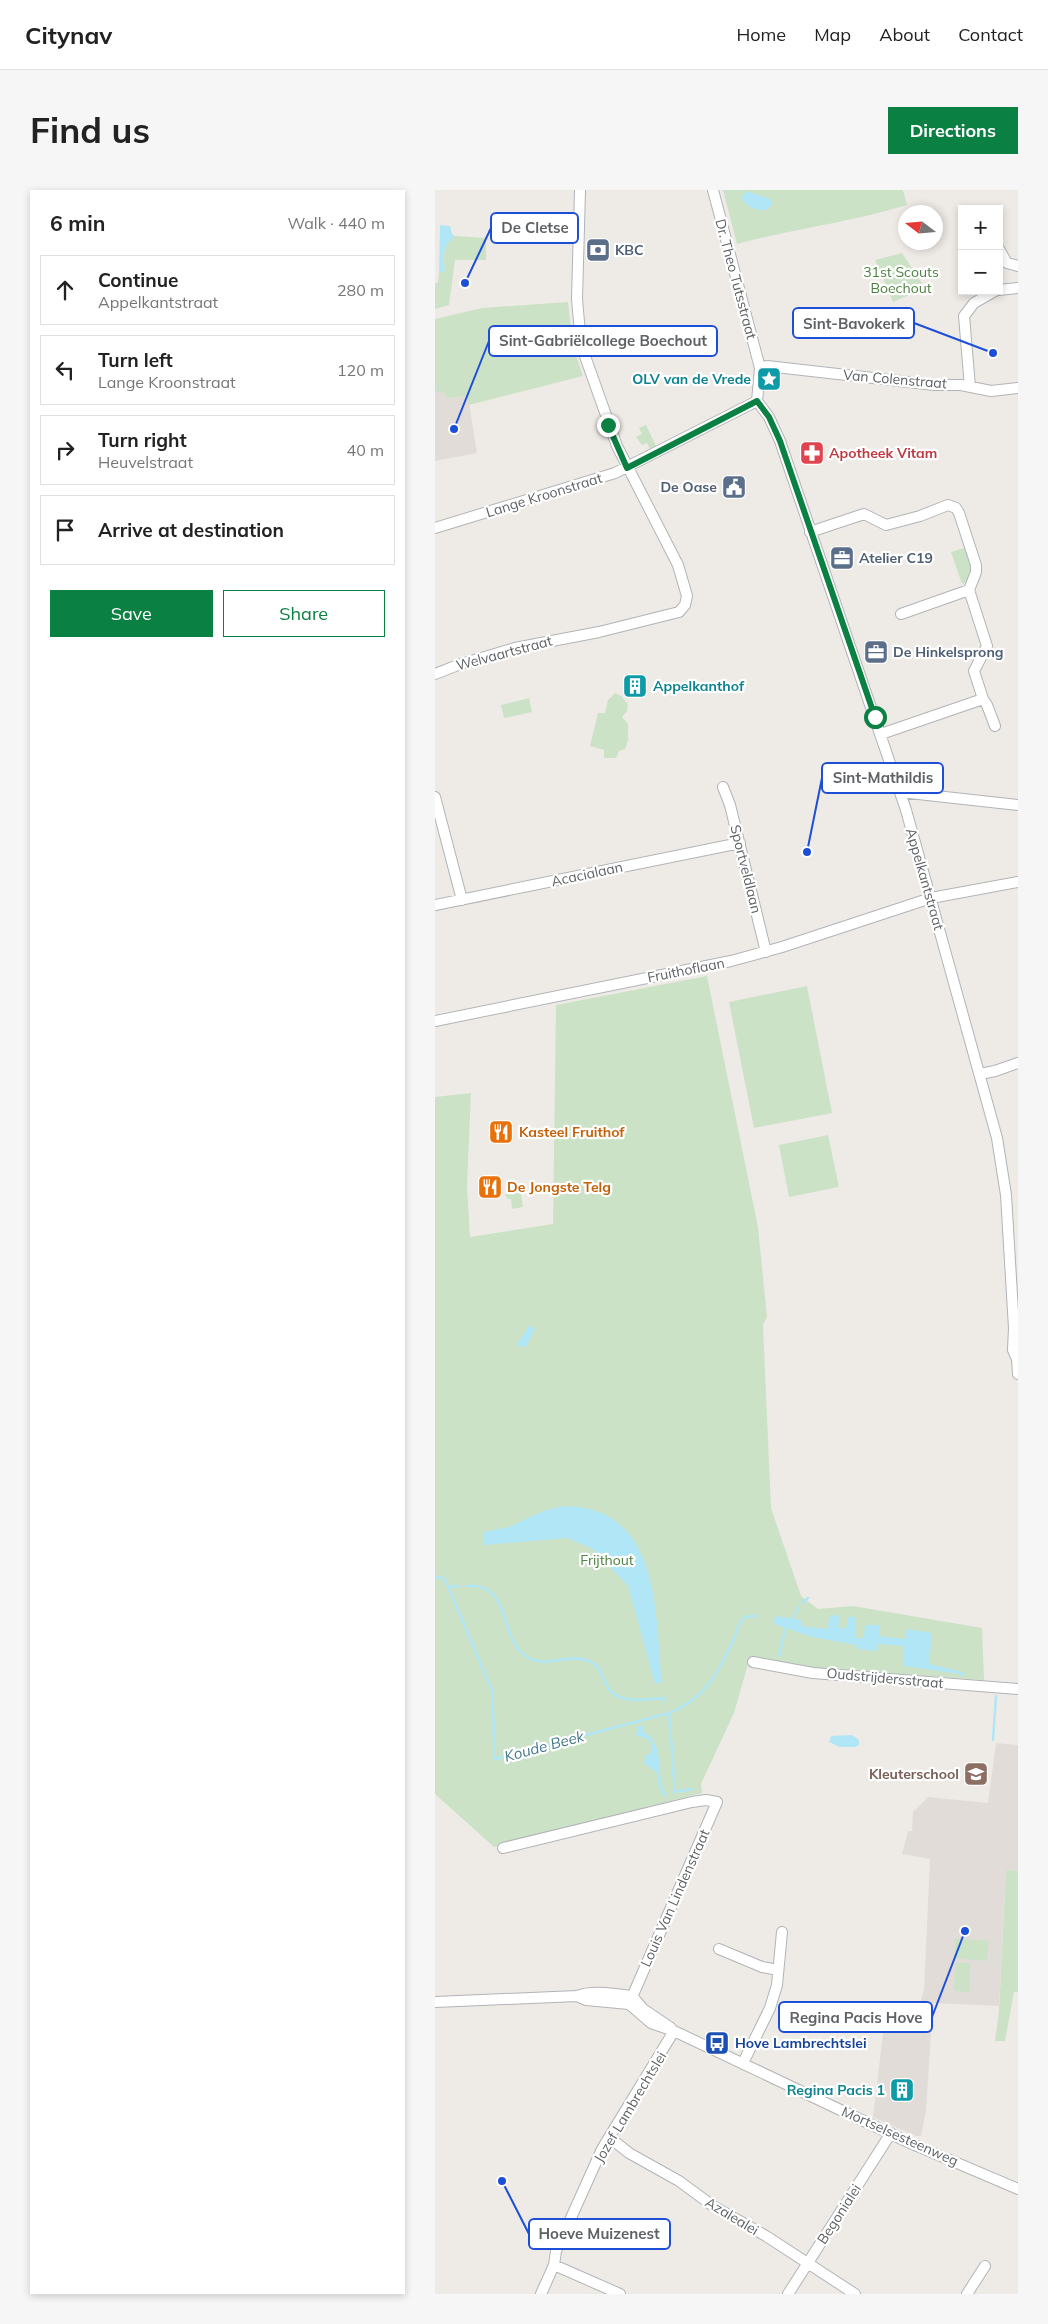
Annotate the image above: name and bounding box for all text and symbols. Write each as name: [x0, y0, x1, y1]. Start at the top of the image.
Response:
text: Citynav: [25, 20, 112, 50]
text: Home: [736, 23, 786, 46]
text: Map: [814, 23, 851, 46]
text: About: [879, 23, 930, 46]
text: Contact: [958, 23, 1023, 46]
button: Directions: [888, 107, 1018, 154]
text: Find us: [30, 108, 150, 152]
north arrow: [898, 205, 943, 250]
map controls: [958, 205, 1003, 295]
button: +: [958, 205, 1003, 250]
text: 6 min: [50, 210, 105, 236]
text: Walk · 440 m: [287, 213, 385, 233]
callout: De Cletse: [491, 213, 578, 243]
street label: Dr. Theo Tutsstraat: [711, 217, 761, 341]
text: De Cletse: [501, 218, 569, 237]
bank icon: KBC: [585, 237, 611, 263]
place label: KBC: [615, 241, 644, 259]
button: −: [958, 250, 1003, 295]
park label: 31st Scouts Boechout: [863, 263, 939, 297]
text: Continue: [98, 268, 178, 292]
icon: ahead: [51, 276, 79, 304]
text: 280 m: [337, 280, 384, 300]
text: Appelkantstraat: [98, 292, 218, 312]
callout: Sint-Bavokerk: [793, 308, 914, 338]
text: Sint-Bavokerk: [803, 314, 906, 333]
callout: Sint-Gabriëlcollege Boechout: [489, 326, 717, 356]
text: Sint-Gabriëlcollege Boechout: [499, 331, 707, 350]
text: Turn left: [98, 348, 173, 372]
icon: left: [51, 356, 79, 384]
text: 120 m: [337, 360, 384, 380]
place icon: OLV van de Vrede: [756, 366, 782, 392]
street label: Van Colenstraat: [842, 366, 948, 393]
place label: OLV van de Vrede: [632, 370, 751, 388]
text: Lange Kroonstraat: [98, 372, 236, 392]
route end: [597, 414, 620, 437]
text: Turn right: [98, 428, 187, 452]
icon: right: [51, 436, 79, 464]
text: 40 m: [347, 440, 384, 460]
pharmacy icon: Apotheek Vitam: [799, 440, 825, 466]
place label: Apotheek Vitam: [829, 444, 937, 462]
text: Heuvelstraat: [98, 452, 193, 472]
street label: Lange Kroonstraat: [484, 469, 604, 521]
public building icon: De Oase: [721, 474, 747, 500]
place label: De Oase: [660, 478, 717, 496]
icon: arrive: [51, 516, 79, 544]
text: Arrive at destination: [98, 518, 284, 542]
office icon: Atelier C19: [829, 545, 855, 571]
place label: Atelier C19: [859, 549, 933, 567]
button: Save: [50, 590, 213, 637]
button: Share: [223, 590, 385, 637]
street label: Welvaartstraat: [454, 632, 554, 674]
office icon: De Hinkelsprong: [863, 639, 889, 665]
place label: De Hinkelsprong: [893, 643, 1004, 661]
building icon: Appelkanthof: [622, 673, 648, 699]
place label: Appelkanthof: [653, 677, 745, 695]
route start: [864, 706, 887, 729]
callout: Sint-Mathildis: [822, 763, 943, 793]
text: Sint-Mathildis: [833, 768, 933, 787]
street label: Sportveldlaan: [726, 823, 766, 915]
street label: Appelkantstraat: [902, 826, 948, 932]
street label: Acacialaan: [550, 858, 624, 890]
street label: Fruithoflaan: [646, 954, 726, 986]
restaurant icon: Kasteel Fruithof: [488, 1119, 514, 1145]
place label: Kasteel Fruithof: [519, 1123, 625, 1141]
restaurant icon: De Jongste Telg: [477, 1174, 503, 1200]
place label: De Jongste Telg: [507, 1178, 611, 1196]
park label: Frijthout: [580, 1551, 634, 1569]
street label: Oudstrijdersstraat: [826, 1664, 944, 1692]
water label: Koude Beek: [502, 1726, 587, 1766]
school or university icon: Kleuterschool: [963, 1761, 989, 1787]
place label: Kleuterschool: [869, 1765, 959, 1783]
street label: Louis Van Lindenstraat: [637, 1826, 713, 1970]
callout: Regina Pacis Hove: [779, 2002, 932, 2032]
text: Regina Pacis Hove: [790, 2008, 922, 2027]
bus stop icon: Hove Lambrechtslei: [704, 2030, 730, 2056]
place label: Hove Lambrechtslei: [735, 2034, 867, 2052]
street label: Jozef Lambrechtslei: [590, 2048, 670, 2166]
building icon: Regina Pacis 1: [889, 2077, 915, 2103]
place label: Regina Pacis 1: [787, 2081, 885, 2099]
street label: Mortselsesteenweg: [839, 2102, 961, 2170]
street label: Begonialei: [813, 2181, 865, 2247]
street label: Azalealei: [702, 2193, 762, 2239]
callout: Hoeve Muizenest: [529, 2219, 670, 2249]
text: Hoeve Muizenest: [538, 2224, 660, 2243]

